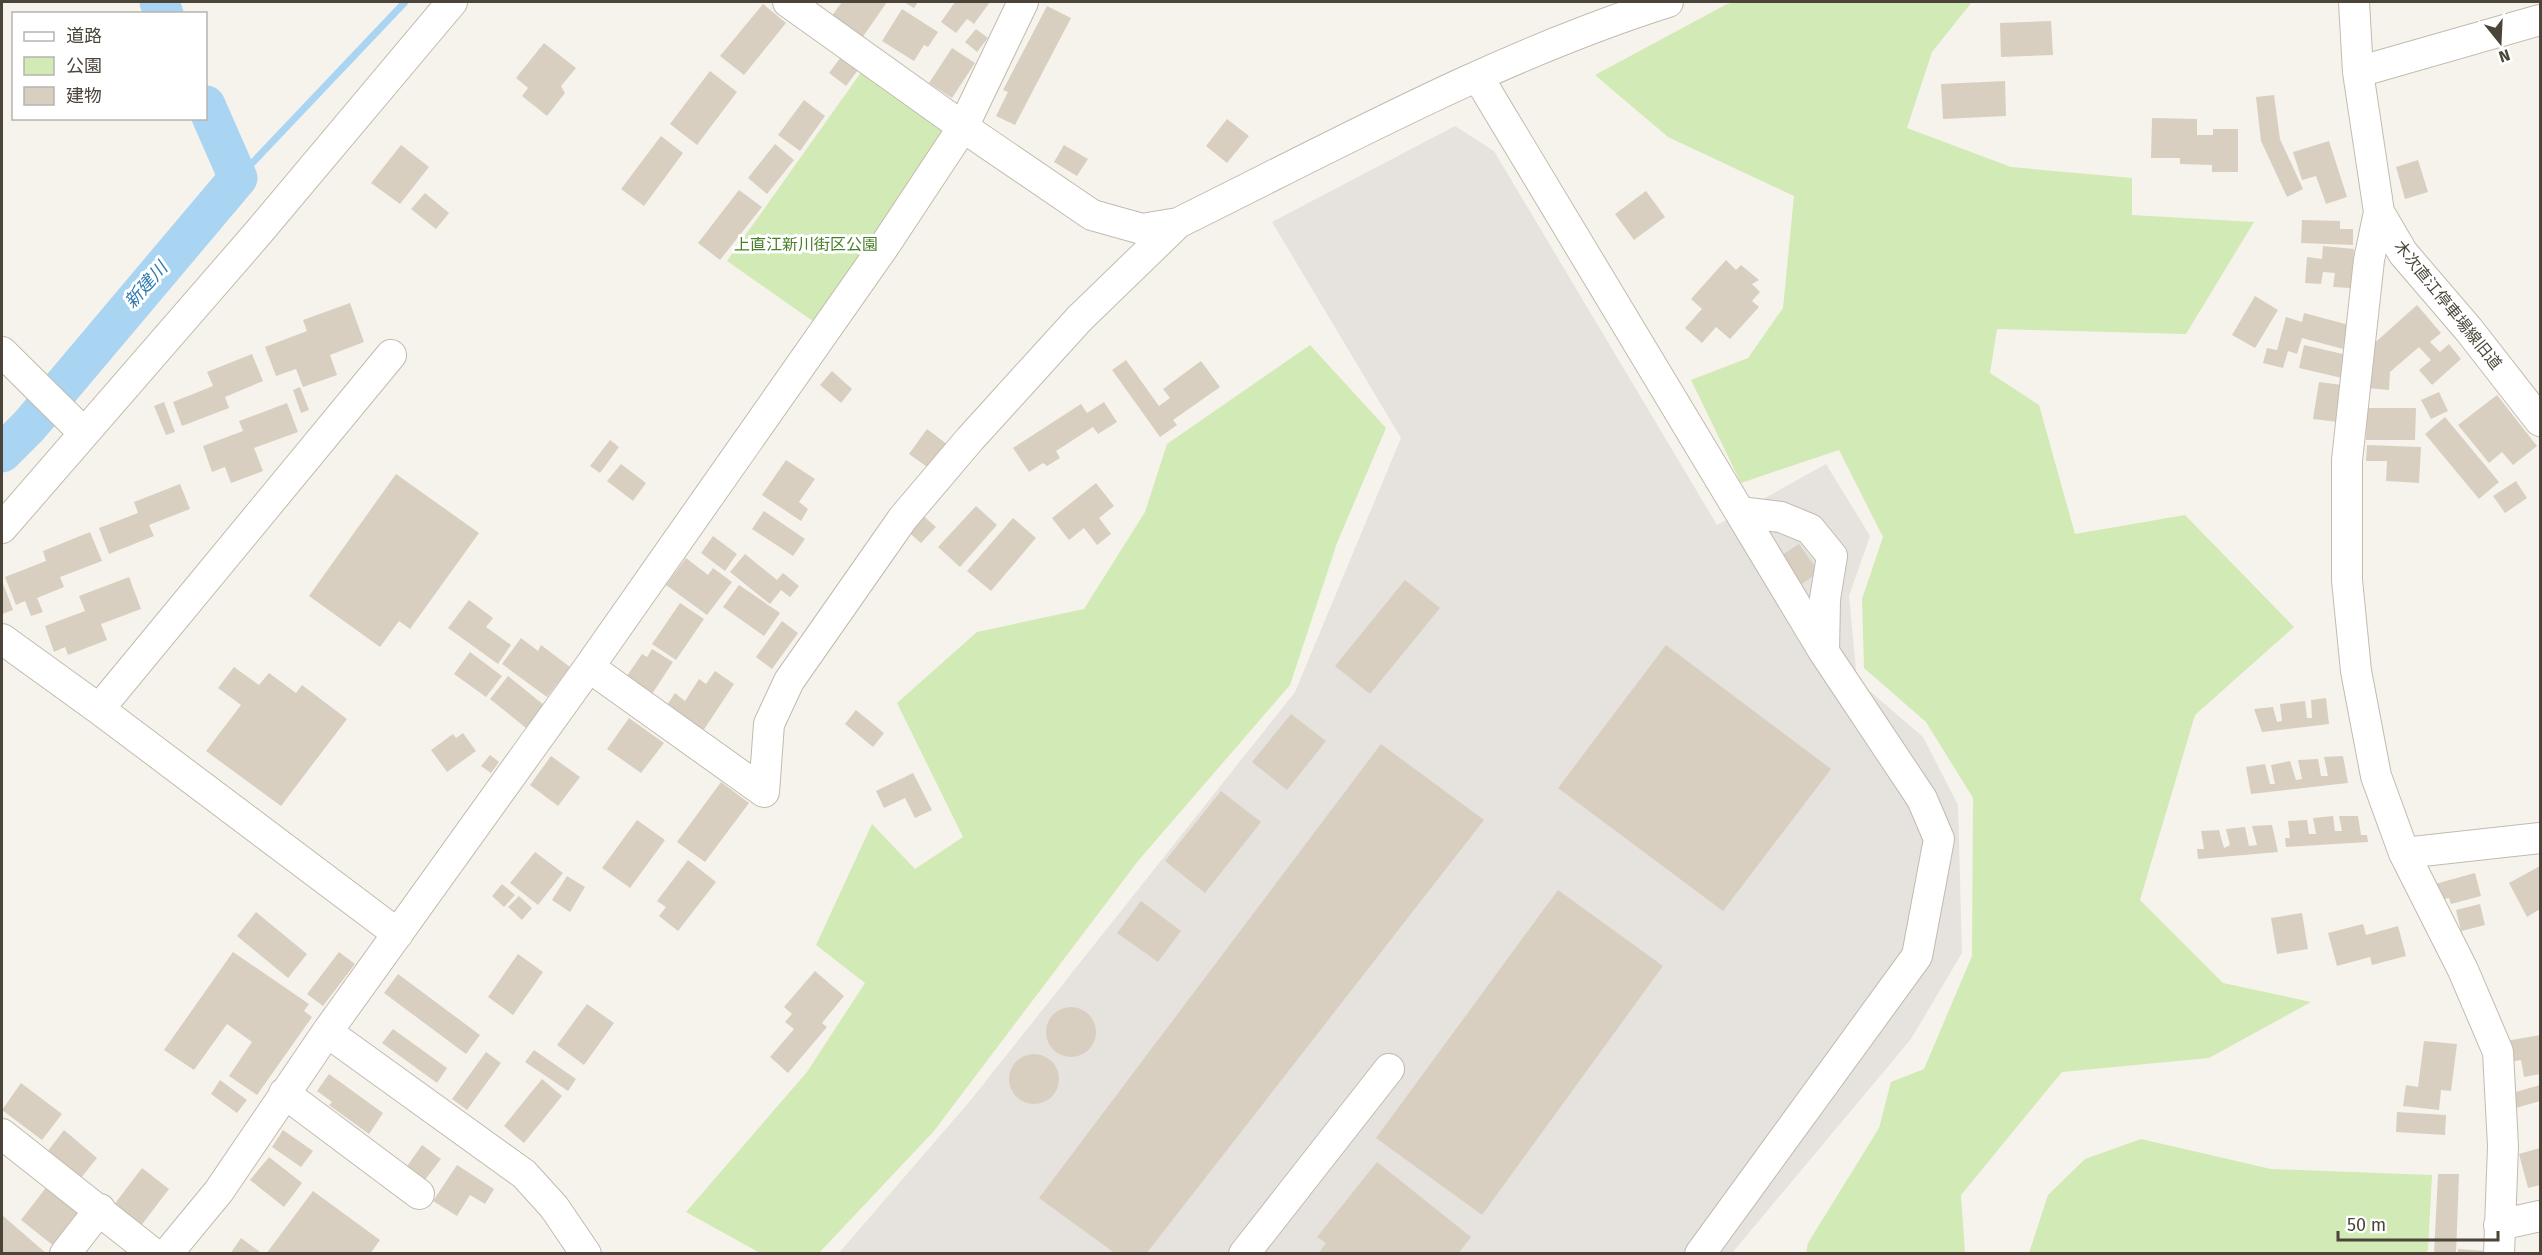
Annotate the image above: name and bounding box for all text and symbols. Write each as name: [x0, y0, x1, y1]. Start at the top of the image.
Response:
legend: [12, 12, 207, 120]
north arrow: [2470, 12, 2530, 72]
text: 道路: [66, 25, 102, 47]
text: N: [2497, 45, 2512, 66]
text: 公園: [66, 55, 102, 77]
text: 建物: [66, 85, 102, 107]
park label: 上直江新川街区公園: [734, 235, 878, 254]
street label: 木次直江停車場線旧道: [2390, 237, 2506, 373]
water label: 新建川: [120, 256, 173, 313]
scale bar: [2338, 1204, 2498, 1242]
text: 50 m: [2347, 1214, 2386, 1236]

